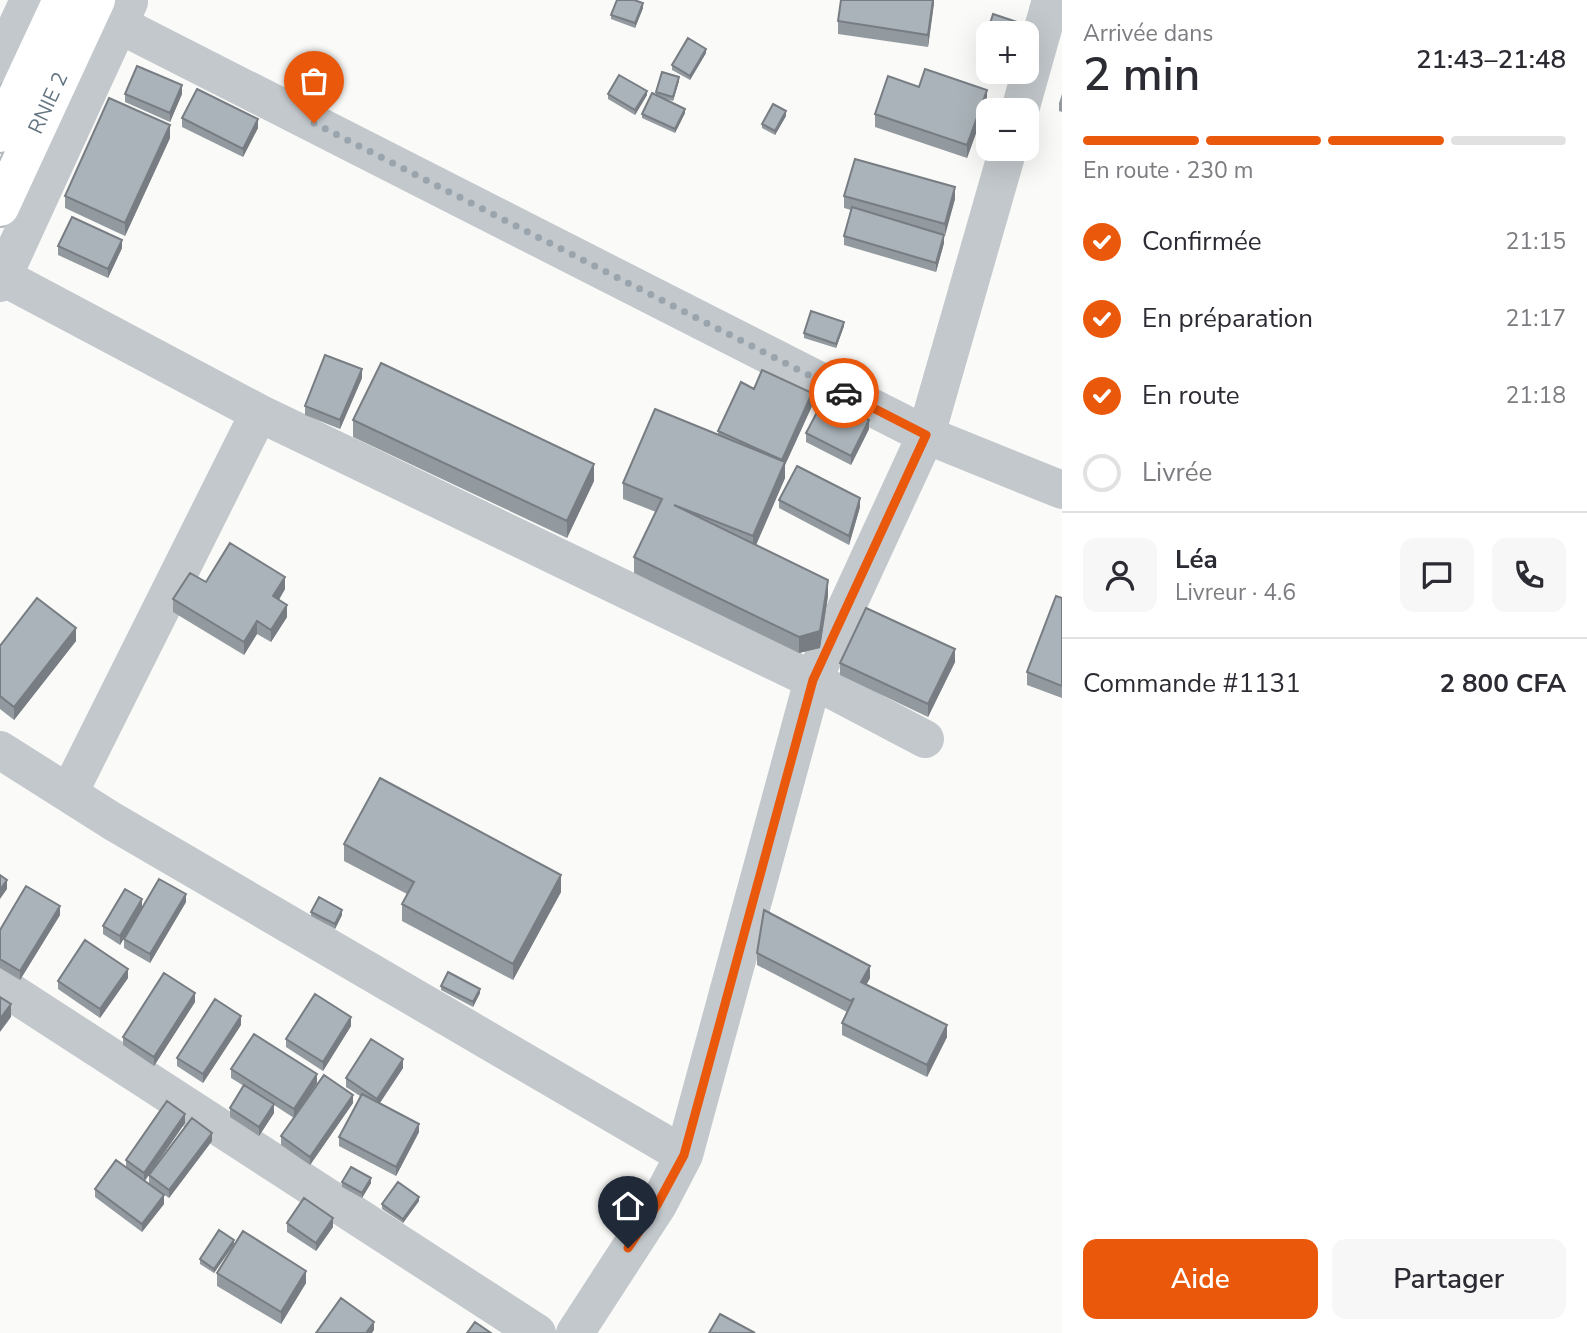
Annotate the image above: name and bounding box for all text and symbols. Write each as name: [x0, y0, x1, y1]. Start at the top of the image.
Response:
text: Arrivée dans: [1083, 18, 1213, 49]
map controls: [976, 21, 1039, 161]
button: +: [976, 21, 1039, 84]
text: 21:43–21:48: [1416, 42, 1566, 77]
text: 2 min: [1083, 43, 1200, 106]
pin: [284, 51, 344, 123]
icon: bag: [295, 62, 333, 100]
street label: RNIE 2: [22, 68, 74, 138]
button: −: [976, 98, 1039, 161]
text: En route · 230 m: [1083, 155, 1253, 186]
icon: check: [1083, 223, 1121, 261]
text: Confirmée: [1142, 224, 1262, 259]
text: 21:15: [1506, 226, 1566, 257]
icon: check: [1083, 300, 1121, 338]
text: En préparation: [1142, 301, 1313, 336]
text: 21:17: [1506, 303, 1566, 334]
courier: [809, 358, 879, 428]
icon: car: [825, 374, 863, 412]
icon: check: [1083, 377, 1121, 415]
text: En route: [1142, 378, 1240, 413]
text: 21:18: [1506, 380, 1566, 411]
text: Livrée: [1142, 455, 1212, 490]
button: person: [1083, 538, 1157, 612]
button: chat: [1400, 538, 1474, 612]
button: phone: [1492, 538, 1566, 612]
text: Léa: [1175, 542, 1218, 577]
text: Livreur · 4.6: [1175, 577, 1296, 608]
text: Commande #1131: [1083, 666, 1301, 701]
text: 2 800 CFA: [1439, 666, 1566, 701]
pin: [598, 1176, 658, 1248]
icon: home: [609, 1187, 647, 1225]
button: Aide: [1083, 1239, 1318, 1319]
button: Partager: [1332, 1239, 1566, 1319]

